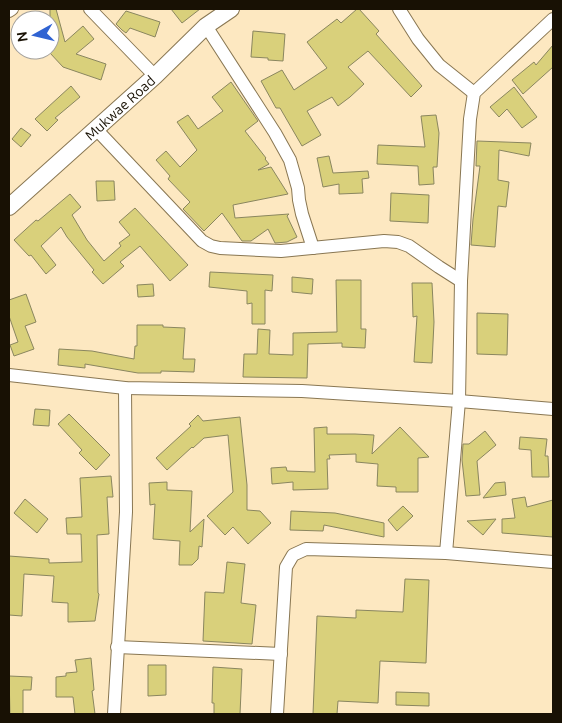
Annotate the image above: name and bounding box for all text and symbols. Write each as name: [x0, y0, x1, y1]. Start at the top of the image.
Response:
north arrow: [10, 10, 60, 60]
text: N: [13, 31, 31, 43]
street label: Mukwae Road: [82, 72, 158, 144]

